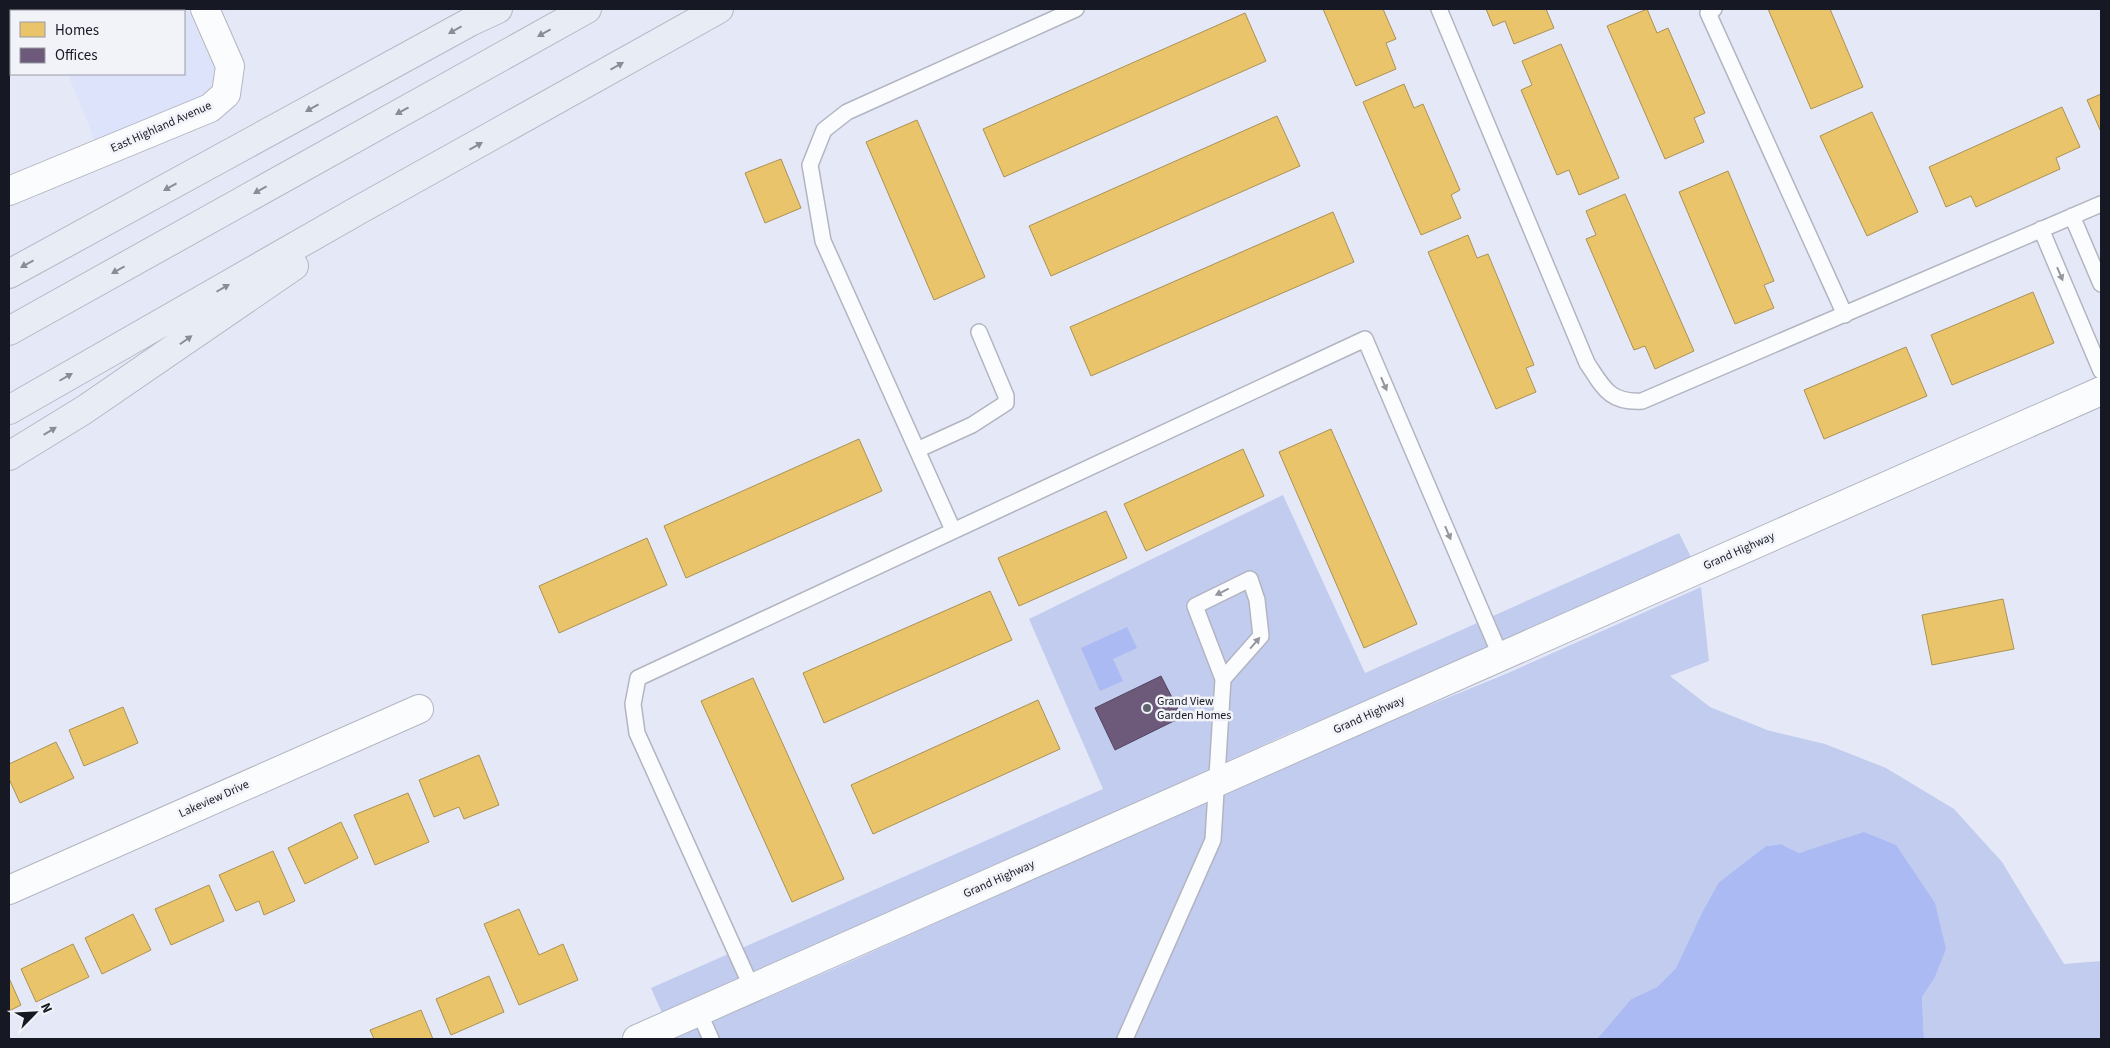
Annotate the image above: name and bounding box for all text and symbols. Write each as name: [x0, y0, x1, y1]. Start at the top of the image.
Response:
legend: [10, 10, 185, 75]
text: Homes: [55, 20, 99, 41]
one-way arrow: [447, 26, 462, 34]
one-way arrow: [538, 28, 551, 37]
text: Offices: [55, 45, 98, 66]
one-way arrow: [610, 62, 625, 70]
street label: East Highland Avenue: [108, 97, 214, 157]
one-way arrow: [305, 104, 319, 113]
one-way arrow: [395, 107, 409, 115]
one-way arrow: [469, 141, 482, 150]
one-way arrow: [163, 182, 176, 191]
one-way arrow: [253, 186, 267, 195]
one-way arrow: [20, 260, 34, 269]
one-way arrow: [111, 266, 126, 274]
one-way arrow: [2057, 267, 2065, 281]
one-way arrow: [215, 284, 230, 292]
one-way arrow: [179, 335, 192, 345]
one-way arrow: [59, 373, 74, 381]
one-way arrow: [1381, 377, 1389, 391]
one-way arrow: [44, 426, 57, 435]
one-way arrow: [1445, 526, 1453, 541]
street label: Grand Highway: [1701, 528, 1778, 574]
one-way arrow: [1215, 588, 1229, 596]
one-way arrow: [1249, 637, 1261, 649]
street label: Grand Highway: [1331, 692, 1408, 738]
place label: Grand View Garden Homes: [1157, 693, 1231, 724]
marker: Grand View Garden Homes: [1141, 702, 1153, 714]
street label: Lakeview Drive: [176, 776, 252, 822]
street label: Grand Highway: [961, 856, 1038, 902]
north arrow: [10, 988, 60, 1038]
text: N: [35, 1000, 57, 1016]

